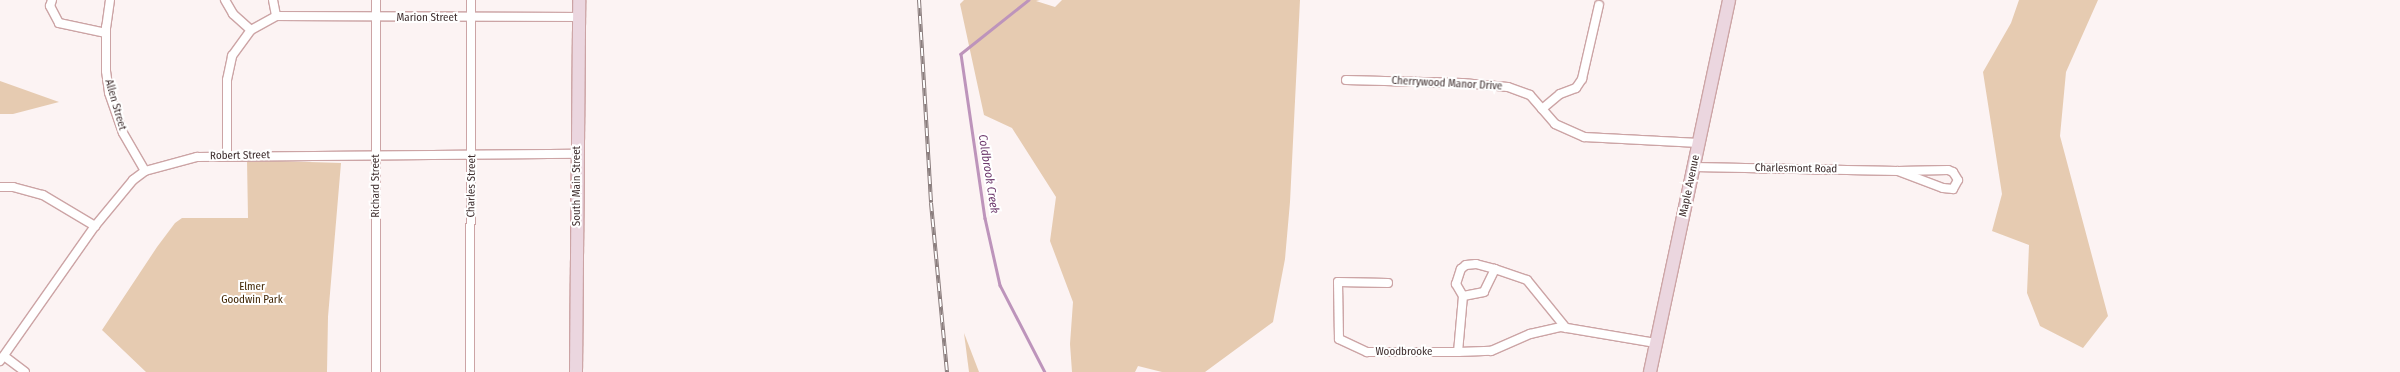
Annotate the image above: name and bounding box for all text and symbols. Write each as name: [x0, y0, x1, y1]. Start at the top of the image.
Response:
street label: Marion Street: [396, 11, 458, 25]
street label: Cherrywood Manor Drive: [1391, 75, 1503, 93]
street label: Allen Street: [101, 78, 129, 132]
water label: Coldbrook Creek: [975, 133, 1001, 215]
street label: South Main Street: [570, 146, 584, 226]
street label: Robert Street: [210, 149, 270, 163]
street label: Richard Street: [369, 154, 383, 218]
street label: Charles Street: [465, 154, 479, 218]
street label: Maple Avenue: [1677, 154, 1703, 218]
street label: Charlesmont Road: [1755, 162, 1837, 176]
park label: Elmer Goodwin Park: [221, 281, 283, 307]
street label: Woodbrooke: [1375, 345, 1433, 359]

